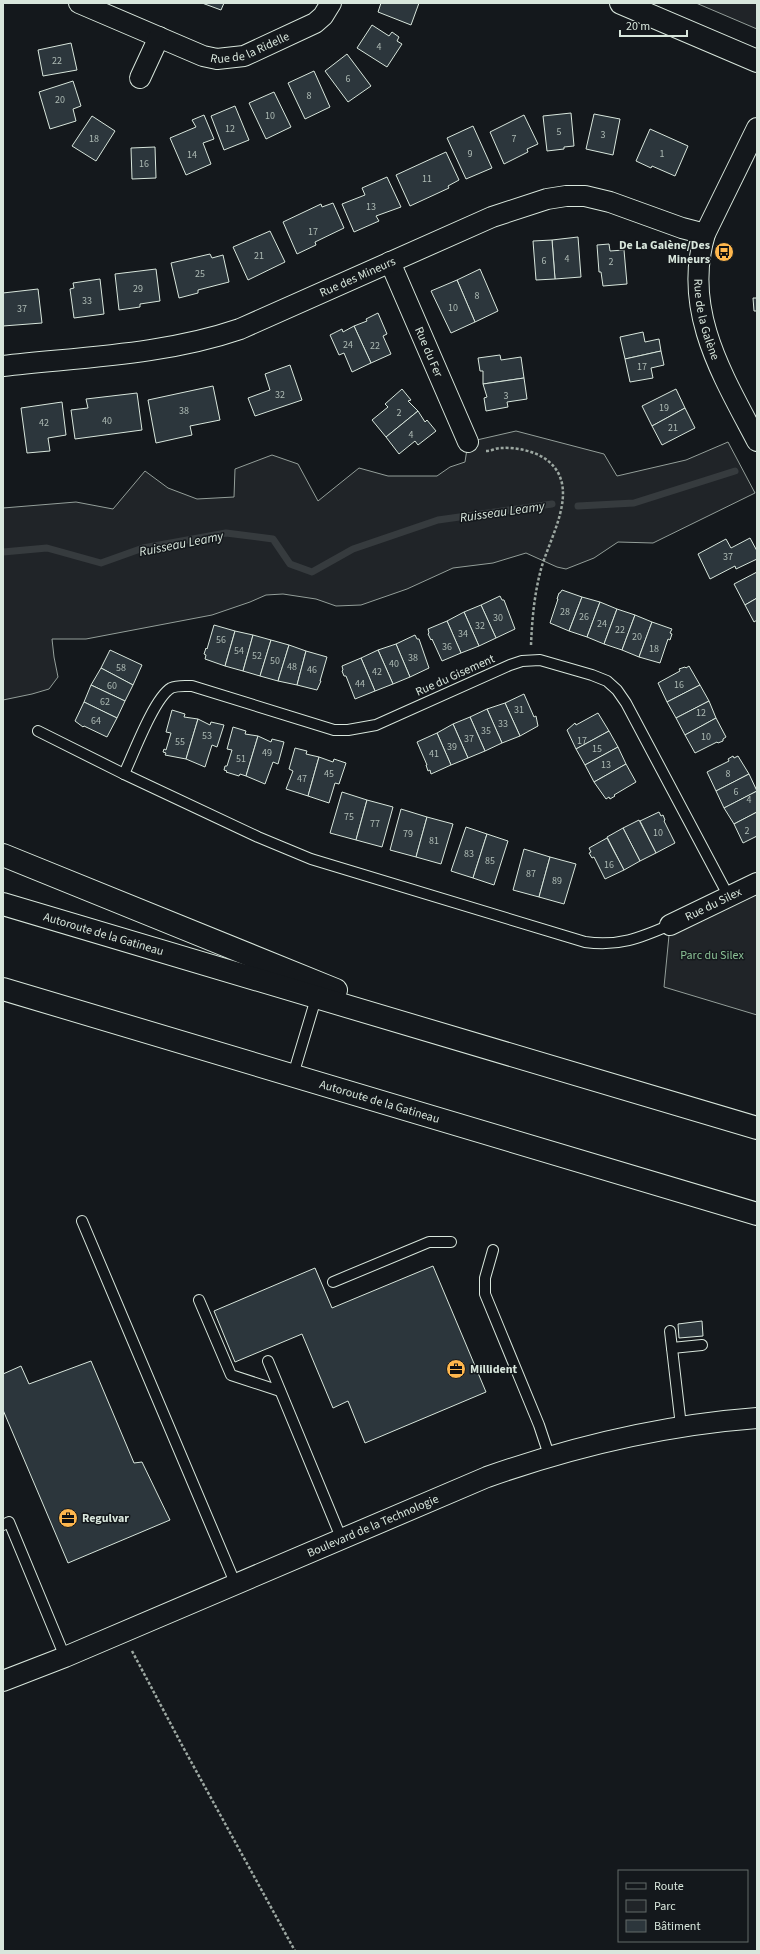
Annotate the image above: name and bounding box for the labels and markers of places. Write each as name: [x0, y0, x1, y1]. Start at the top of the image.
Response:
place label: De La Galène/Des Mineurs: [619, 237, 710, 268]
bus stop icon: De La Galène/Des Mineurs: [713, 241, 735, 263]
office icon: Millident: [445, 1358, 467, 1380]
place label: Millident: [470, 1361, 518, 1378]
office icon: Regulvar: [57, 1507, 79, 1529]
place label: Regulvar: [82, 1510, 129, 1527]

